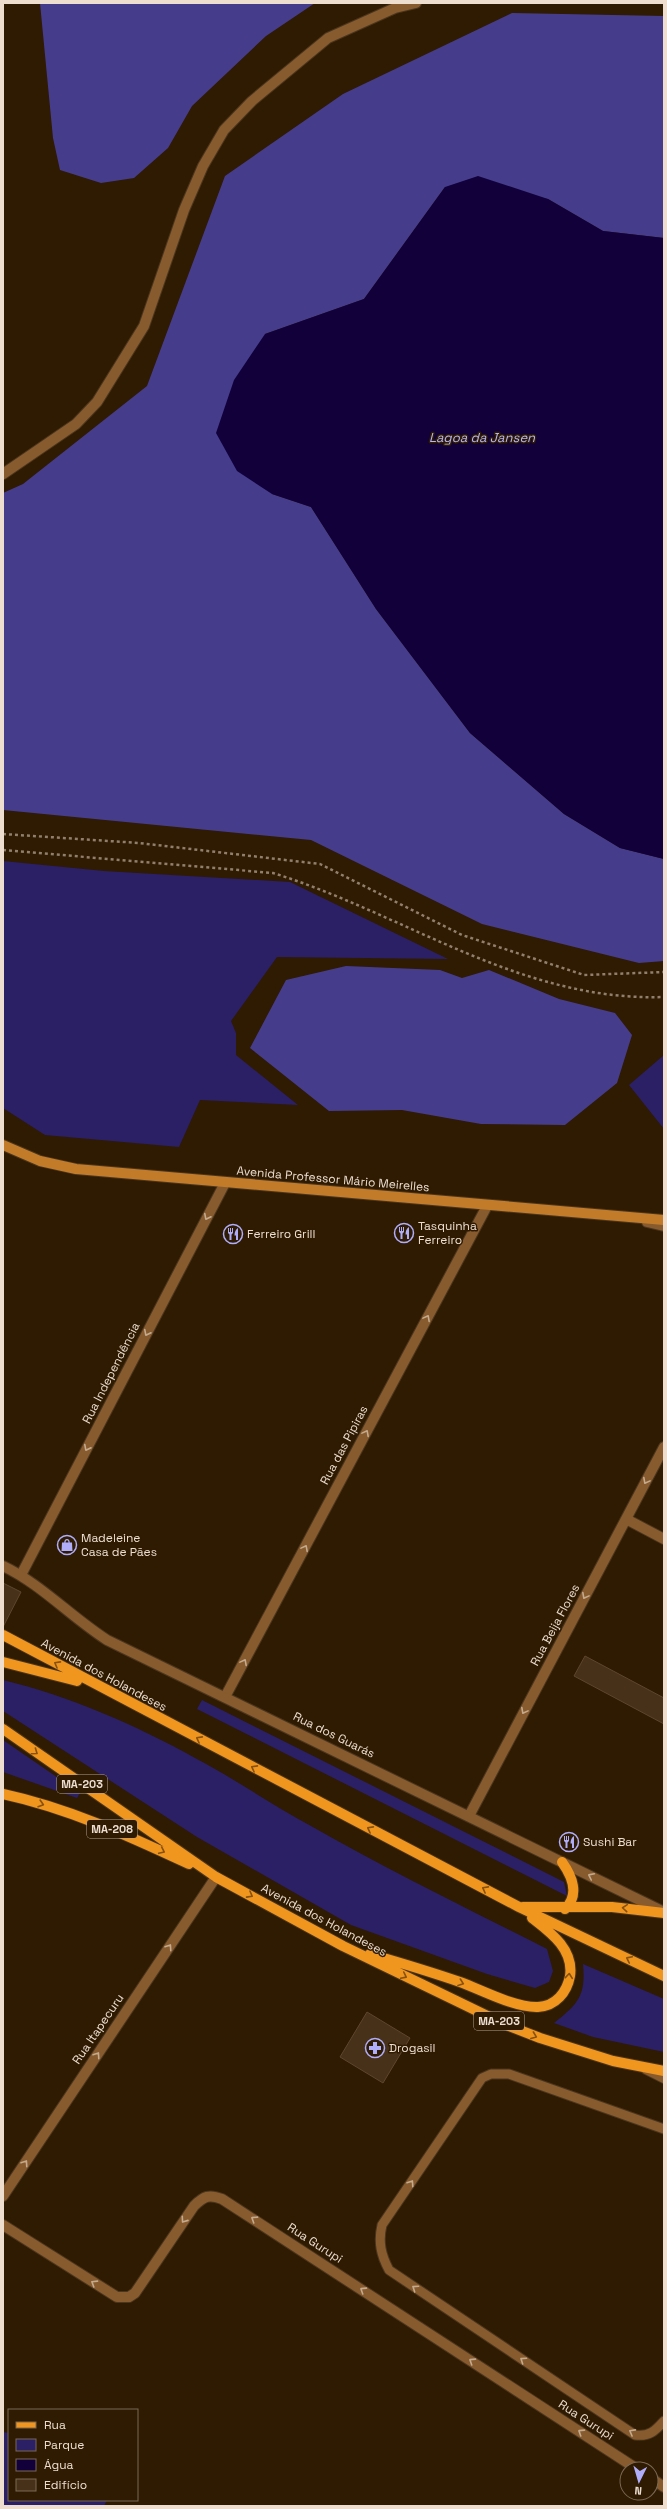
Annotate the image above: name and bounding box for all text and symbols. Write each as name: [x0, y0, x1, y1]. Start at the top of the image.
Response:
water label: Lagoa da Jansen: [429, 429, 536, 446]
street label: Avenida Professor Mário Meirelles: [236, 1163, 430, 1195]
one-way arrow: [204, 1213, 212, 1220]
place label: Tasquinha Ferreiro: [418, 1218, 477, 1248]
restaurant icon: Tasquinha Ferreiro: [393, 1222, 415, 1244]
restaurant icon: Ferreiro Grill: [222, 1223, 244, 1245]
place label: Ferreiro Grill: [247, 1226, 315, 1242]
one-way arrow: [422, 1315, 430, 1322]
street label: Rua Independência: [79, 1320, 143, 1426]
one-way arrow: [144, 1328, 152, 1336]
street label: Rua das Pipiras: [316, 1403, 372, 1487]
one-way arrow: [361, 1430, 369, 1437]
one-way arrow: [84, 1444, 92, 1451]
one-way arrow: [643, 1477, 650, 1485]
place label: Madeleine Casa de Pães: [81, 1530, 157, 1560]
shop icon: Madeleine Casa de Pães: [56, 1534, 78, 1556]
one-way arrow: [300, 1544, 307, 1552]
street label: Rua Beija Flores: [527, 1581, 583, 1669]
one-way arrow: [582, 1592, 590, 1599]
street label: Avenida dos Holandeses: [38, 1635, 170, 1715]
one-way arrow: [239, 1659, 246, 1667]
one-way arrow: [54, 1662, 61, 1669]
one-way arrow: [521, 1707, 529, 1714]
street label: Rua dos Guarás: [290, 1708, 378, 1762]
one-way arrow: [196, 1737, 203, 1744]
one-way arrow: [31, 1747, 38, 1755]
one-way arrow: [251, 1766, 259, 1773]
road number: MA-203: [57, 1775, 107, 1793]
one-way arrow: [37, 1799, 44, 1808]
road number: MA-208: [87, 1820, 137, 1838]
one-way arrow: [366, 1826, 374, 1833]
restaurant icon: Sushi Bar: [558, 1831, 580, 1853]
place label: Sushi Bar: [583, 1834, 637, 1850]
one-way arrow: [157, 1846, 165, 1854]
one-way arrow: [588, 1873, 596, 1881]
street label: Avenida dos Holandeses: [258, 1880, 390, 1960]
one-way arrow: [481, 1886, 489, 1894]
one-way arrow: [246, 1891, 253, 1898]
one-way arrow: [622, 1904, 628, 1913]
one-way arrow: [164, 1944, 171, 1951]
one-way arrow: [625, 1956, 633, 1964]
one-way arrow: [399, 1971, 407, 1979]
one-way arrow: [565, 1973, 574, 1979]
one-way arrow: [457, 1978, 464, 1986]
street label: Rua Itapecuru: [69, 1991, 127, 2067]
road number: MA-203: [474, 2012, 524, 2030]
one-way arrow: [531, 2031, 538, 2039]
pharmacy icon: Drogasil: [364, 2037, 386, 2059]
place label: Drogasil: [389, 2040, 435, 2056]
one-way arrow: [92, 2052, 99, 2059]
one-way arrow: [20, 2161, 27, 2168]
one-way arrow: [406, 2180, 414, 2187]
one-way arrow: [182, 2216, 189, 2223]
one-way arrow: [251, 2217, 258, 2224]
street label: Rua Gurupi: [284, 2219, 346, 2267]
one-way arrow: [91, 2280, 98, 2287]
one-way arrow: [413, 2286, 420, 2293]
one-way arrow: [360, 2288, 367, 2295]
one-way arrow: [521, 2358, 528, 2365]
one-way arrow: [469, 2359, 476, 2366]
street label: Rua Gurupi: [555, 2396, 617, 2444]
legend: [8, 2409, 138, 2501]
text: Rua: [44, 2417, 66, 2433]
one-way arrow: [578, 2430, 585, 2437]
one-way arrow: [629, 2430, 636, 2437]
text: Parque: [44, 2437, 84, 2453]
text: Água: [44, 2457, 74, 2473]
north arrow: [619, 2461, 659, 2501]
text: Edifício: [44, 2477, 87, 2493]
text: N: [634, 2484, 642, 2498]

